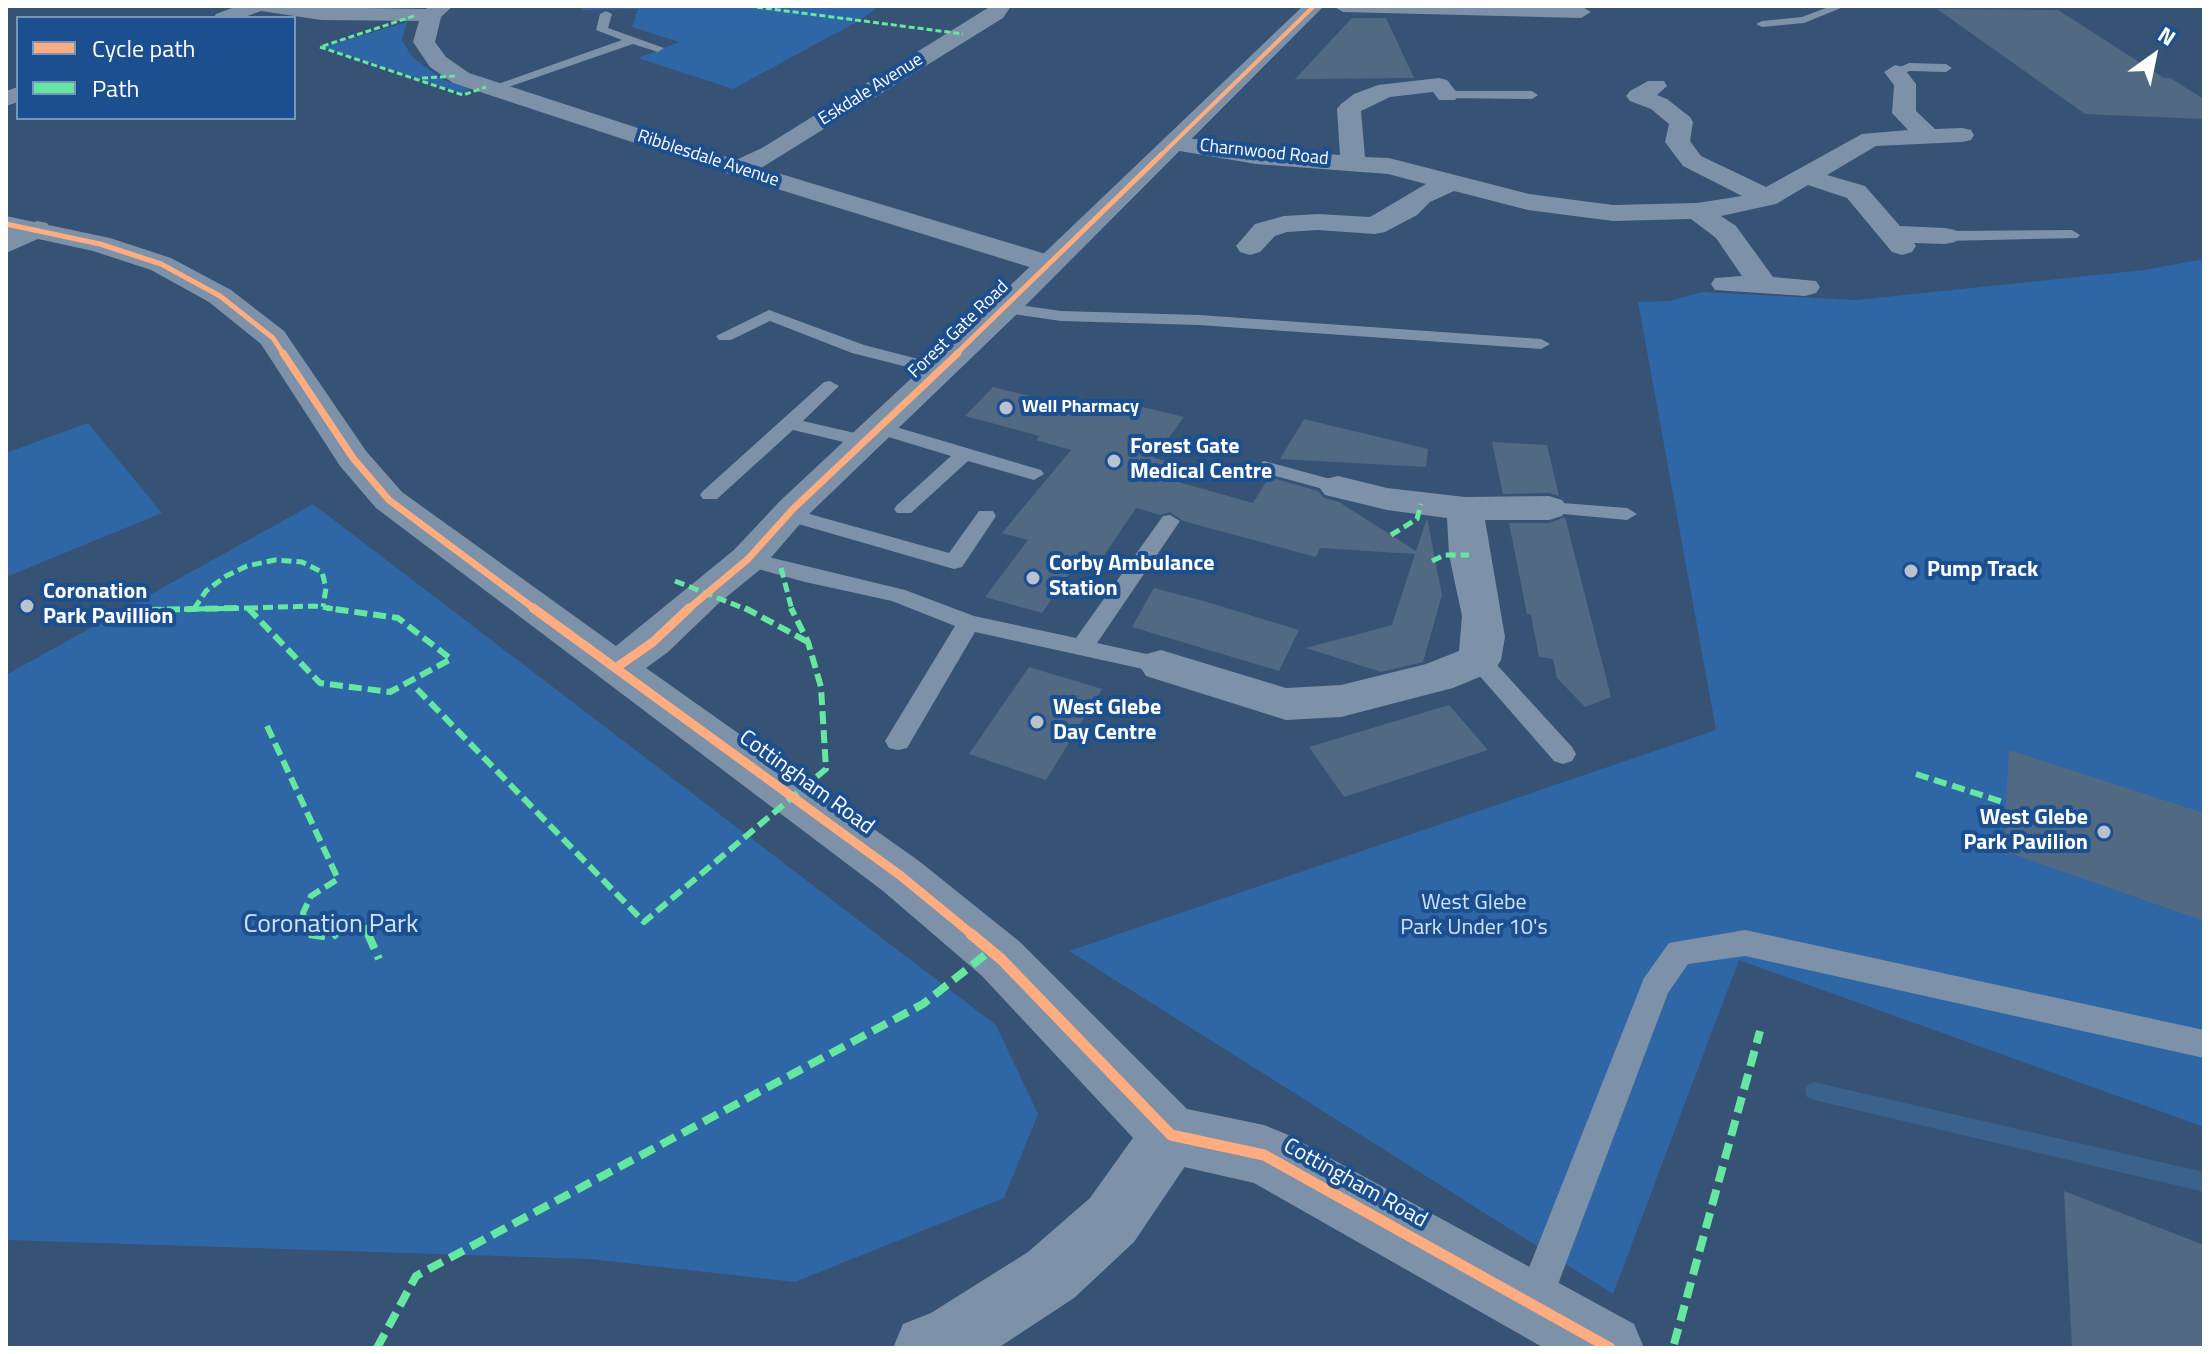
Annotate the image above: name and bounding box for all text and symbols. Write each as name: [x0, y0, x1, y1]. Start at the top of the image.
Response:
legend: [16, 16, 296, 120]
north arrow: [2114, 16, 2194, 96]
text: N: [2151, 17, 2183, 54]
text: Cycle path: [92, 30, 195, 66]
street label: Eskdale Avenue: [815, 49, 927, 131]
text: Path: [92, 70, 139, 106]
street label: Ribblesdale Avenue: [634, 126, 782, 192]
street label: Charnwood Road: [1199, 135, 1329, 171]
street label: Forest Gate Road: [904, 277, 1014, 383]
place label: Well Pharmacy: [1022, 397, 1139, 419]
marker: Well Pharmacy: [997, 399, 1015, 417]
place label: Forest Gate Medical Centre: [1130, 435, 1272, 486]
marker: Forest Gate Medical Centre: [1105, 452, 1123, 470]
place label: Corby Ambulance Station: [1049, 552, 1214, 604]
place label: Pump Track: [1927, 558, 2038, 584]
marker: Pump Track: [1902, 562, 1920, 580]
marker: Corby Ambulance Station: [1024, 569, 1042, 587]
place label: Coronation Park Pavillion: [43, 580, 173, 632]
marker: Coronation Park Pavillion: [18, 597, 36, 615]
place label: West Glebe Day Centre: [1053, 696, 1161, 748]
marker: West Glebe Day Centre: [1028, 713, 1046, 731]
street label: Cottingham Road: [733, 725, 879, 841]
place label: West Glebe Park Pavilion: [1963, 806, 2088, 858]
marker: West Glebe Park Pavilion: [2095, 823, 2113, 841]
park label: West Glebe Park Under 10's: [1400, 891, 1548, 942]
park label: Coronation Park: [243, 910, 419, 942]
street label: Cottingham Road: [1278, 1134, 1432, 1234]

